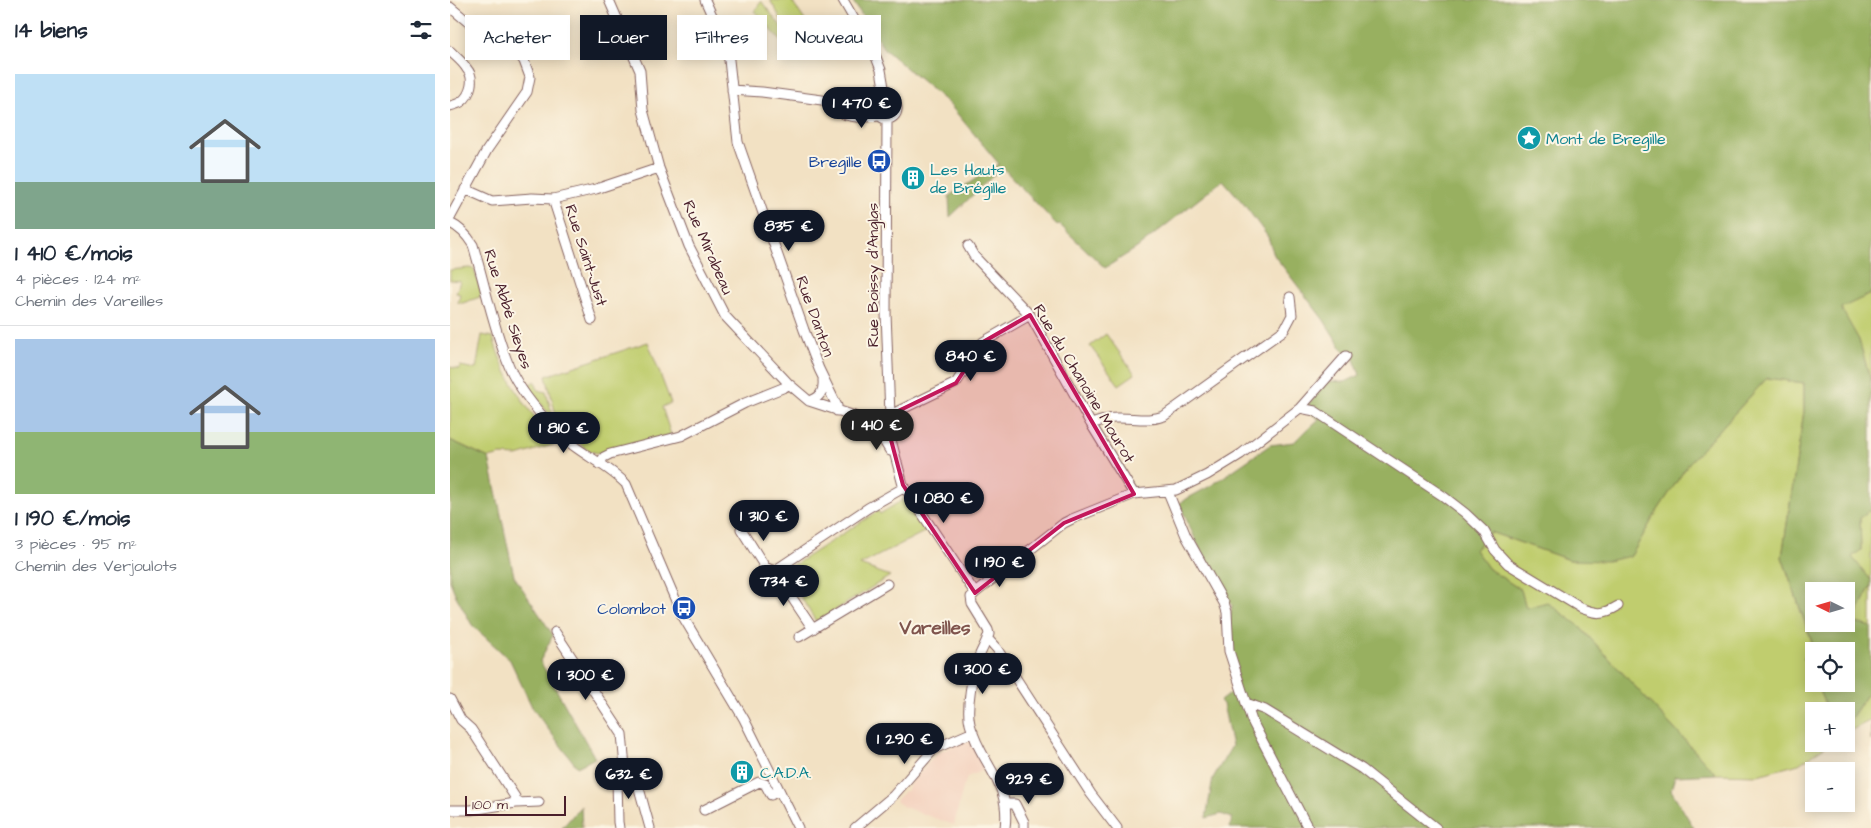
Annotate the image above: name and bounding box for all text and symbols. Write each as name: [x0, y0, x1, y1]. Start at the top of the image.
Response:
chip: Acheter: [465, 15, 570, 60]
chip: Louer: [580, 15, 667, 60]
chip: Filtres: [677, 15, 767, 60]
chip: Nouveau: [777, 15, 881, 60]
text: 14 biens: [15, 16, 88, 45]
icon: filters: [407, 16, 435, 44]
pin: 1 470 €: [816, 86, 908, 129]
text: 1 470 €: [833, 92, 891, 114]
icon: home: [180, 106, 270, 196]
place icon: Mont de Bregille: [1516, 125, 1542, 151]
place label: Mont de Bregille: [1546, 128, 1666, 151]
bus stop icon: Bregille: [866, 148, 892, 174]
place label: Bregille: [809, 151, 862, 174]
place label: Les Hauts de Brégille: [930, 159, 1007, 200]
building icon: Les Hauts de Brégille: [900, 165, 926, 191]
street label: Rue Mirabeau: [677, 197, 739, 298]
street label: Rue Saint-Just: [559, 202, 613, 310]
street label: Rue Boissy d'Anglas: [862, 203, 885, 347]
pin: 835 €: [754, 210, 824, 252]
text: 835 €: [765, 215, 813, 237]
text: 1 410 €/mois: [15, 239, 133, 268]
street label: Rue Abbé Sieyes: [477, 247, 538, 372]
text: 4 pièces · 124 m²: [15, 268, 141, 290]
street label: Rue Danton: [790, 273, 840, 360]
text: Chemin des Vareilles: [15, 290, 163, 312]
street label: Rue du Chanoine Mourot: [1028, 300, 1141, 468]
pin: 840 €: [936, 340, 1006, 382]
text: 840 €: [946, 345, 996, 367]
icon: home: [180, 372, 270, 462]
pin: 1 410 €: [831, 408, 923, 451]
pin: 1 810 €: [518, 412, 610, 454]
text: 1 410 €: [852, 414, 902, 436]
text: 1 810 €: [539, 417, 589, 439]
pin: 1 080 €: [898, 482, 990, 524]
text: 1 080 €: [915, 487, 973, 509]
pin: 1 310 €: [718, 500, 810, 542]
text: 1 190 €/mois: [15, 504, 131, 533]
text: 1 310 €: [740, 505, 788, 527]
text: 3 pièces · 95 m²: [15, 533, 137, 555]
pin: 1 190 €: [954, 546, 1046, 588]
text: 1 190 €: [976, 551, 1024, 573]
text: Chemin des Verjoulots: [15, 555, 177, 577]
pin: 734 €: [749, 564, 819, 607]
text: 734 €: [760, 570, 808, 592]
north arrow: [1805, 582, 1855, 632]
map controls: [1805, 582, 1855, 812]
bus stop icon: Colombot: [671, 595, 697, 621]
place label: Colombot: [597, 598, 667, 620]
district label: Vareilles: [898, 615, 971, 642]
button: locate: [1805, 642, 1855, 692]
pin: 1 300 €: [937, 652, 1029, 695]
pin: 1 300 €: [540, 658, 632, 701]
text: 1 300 €: [955, 658, 1011, 680]
text: 1 300 €: [558, 664, 614, 686]
button: +: [1805, 702, 1855, 752]
pin: 1 290 €: [859, 722, 951, 765]
text: 1 290 €: [877, 728, 933, 750]
pin: 632 €: [594, 758, 664, 800]
building icon: C.A.D.A.: [729, 759, 755, 785]
place label: C.A.D.A.: [760, 762, 811, 784]
pin: 929 €: [994, 762, 1064, 805]
button: −: [1805, 762, 1855, 812]
text: 632 €: [606, 763, 652, 785]
text: 929 €: [1006, 768, 1052, 790]
scale bar: [465, 793, 566, 816]
text: 100 m: [472, 795, 508, 815]

